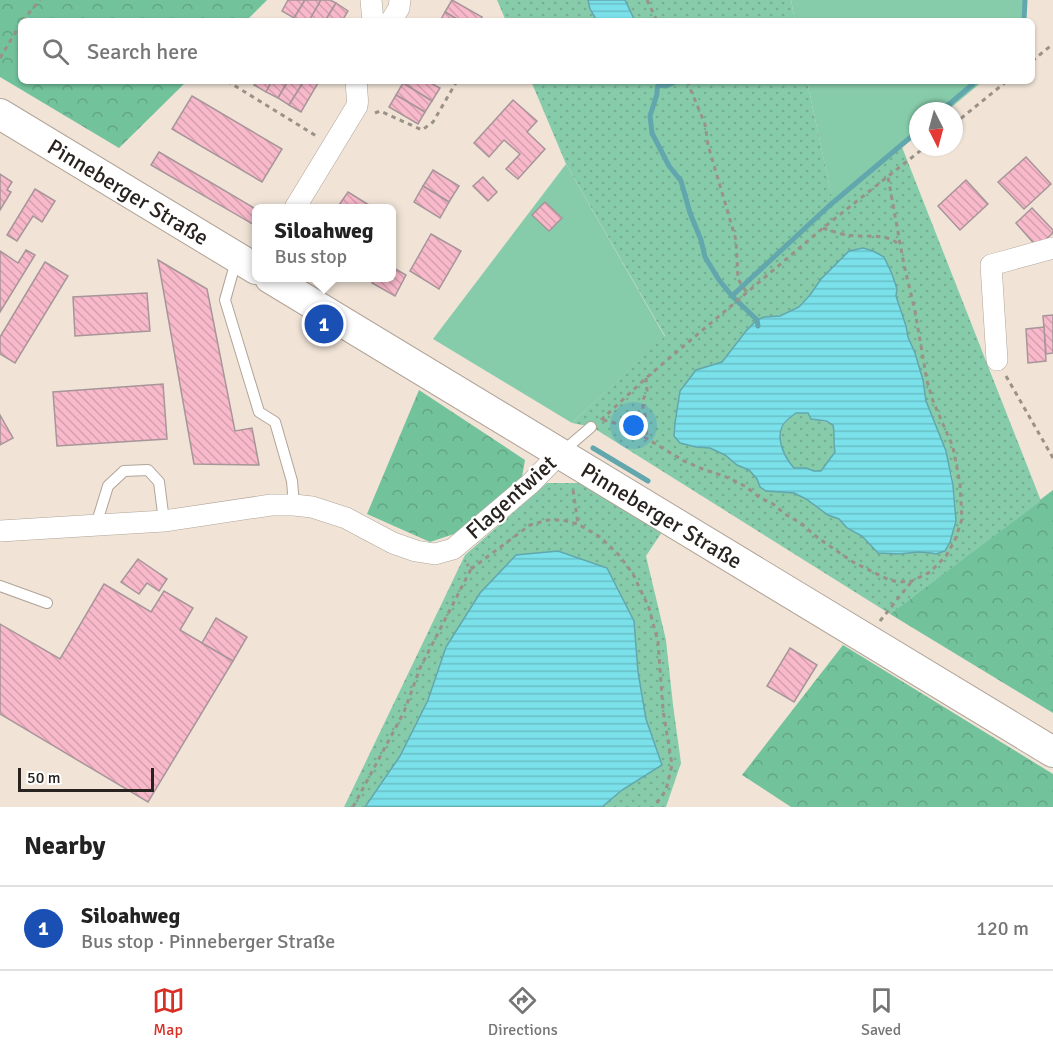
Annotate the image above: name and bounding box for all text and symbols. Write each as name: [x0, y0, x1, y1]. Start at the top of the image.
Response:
search box: [18, 18, 1035, 84]
icon: search: [39, 35, 72, 68]
text: Search here: [87, 38, 198, 65]
north arrow: [909, 102, 963, 156]
street label: Pinneberger Straße: [43, 133, 214, 251]
popup: [252, 204, 396, 282]
text: Siloahweg: [274, 217, 374, 244]
text: Bus stop: [274, 244, 347, 269]
pin: 1: [304, 302, 344, 346]
your location: [619, 411, 648, 440]
street label: Flagentwiet: [460, 449, 562, 545]
street label: Pinneberger Straße: [576, 456, 747, 574]
scale bar: [18, 765, 154, 792]
text: 50 m: [27, 768, 61, 788]
text: Nearby: [24, 830, 105, 862]
text: Siloahweg: [81, 902, 180, 929]
text: 1: [38, 916, 49, 941]
text: 120 m: [976, 916, 1029, 941]
text: Bus stop · Pinneberger Straße: [81, 929, 335, 954]
tab: Map: [152, 984, 185, 1040]
tab: Directions: [488, 984, 558, 1040]
tab: Saved: [861, 984, 901, 1040]

